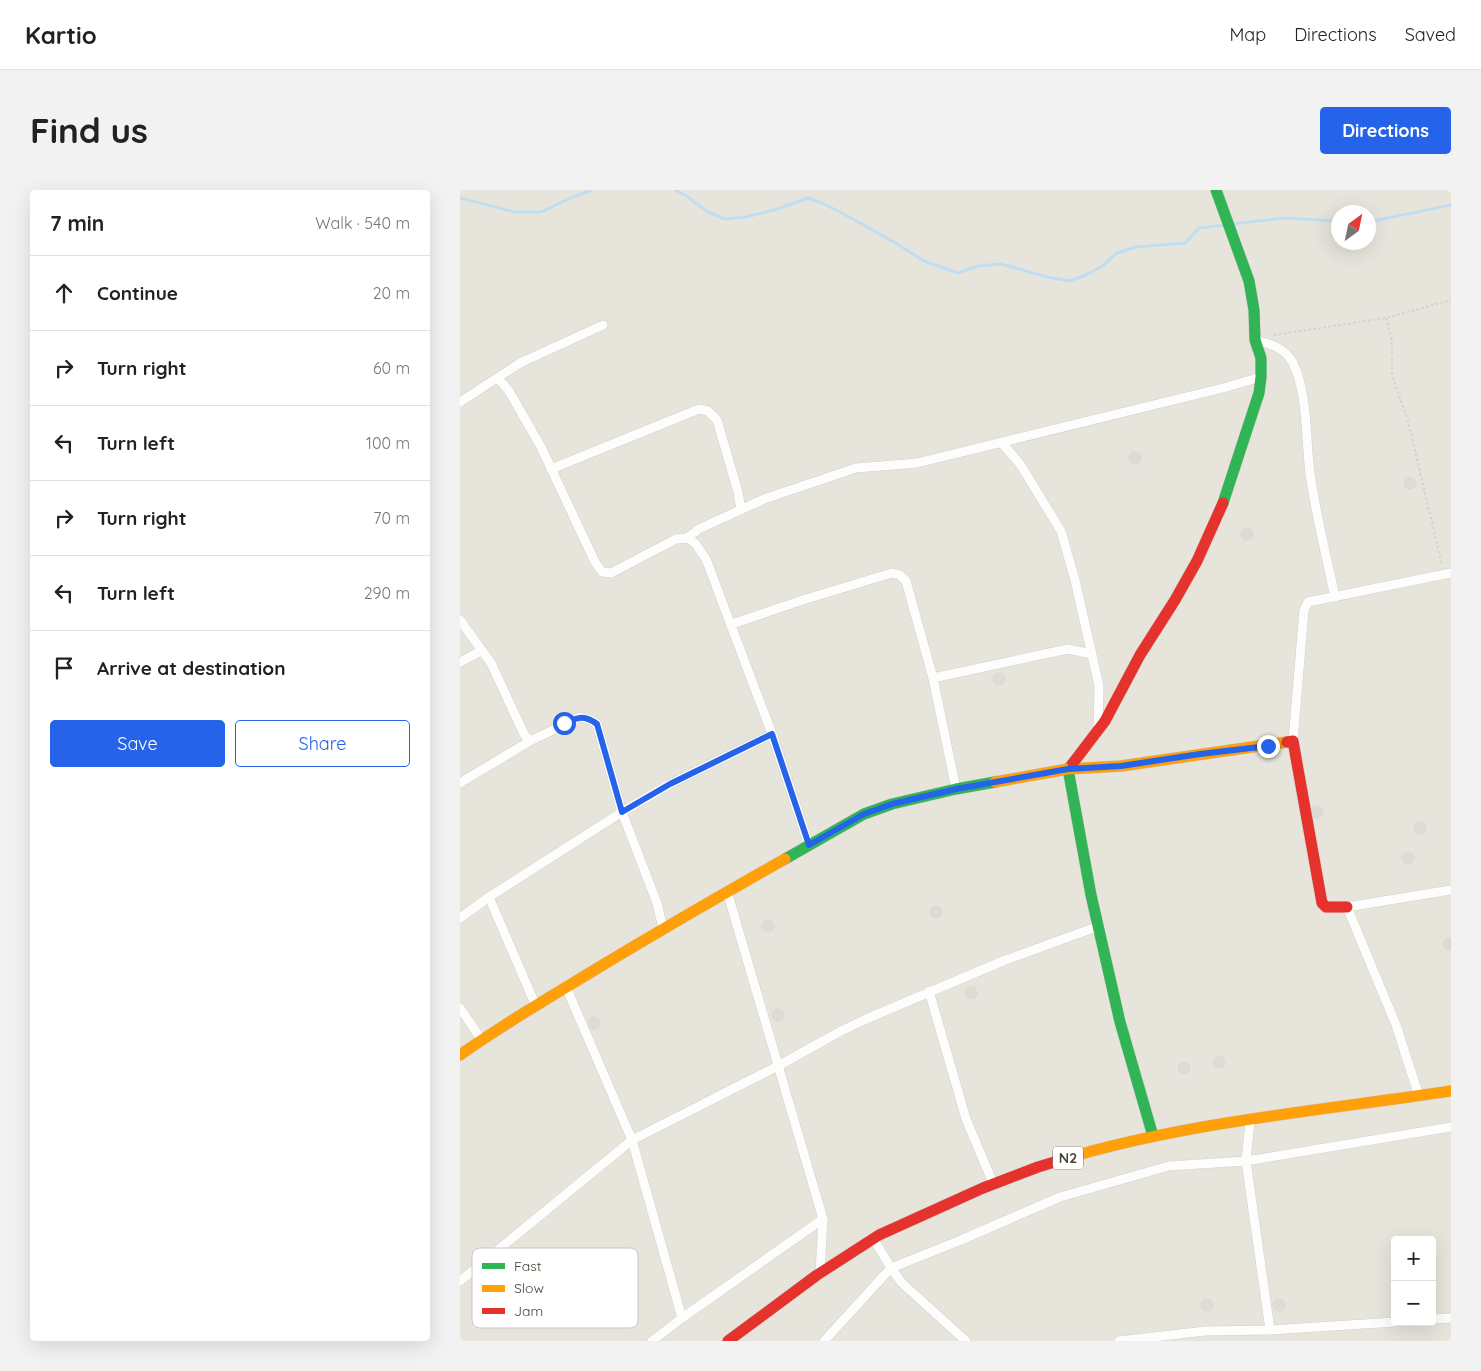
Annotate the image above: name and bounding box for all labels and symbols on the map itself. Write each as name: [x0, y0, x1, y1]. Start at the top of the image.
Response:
north arrow: [1331, 205, 1376, 250]
route start: [553, 712, 576, 735]
route end: [1257, 735, 1280, 758]
road number: N2: [1053, 1146, 1083, 1170]
legend: [472, 1248, 638, 1328]
text: Fast: [514, 1257, 542, 1275]
text: Slow: [514, 1279, 544, 1297]
text: Jam: [514, 1302, 543, 1320]

